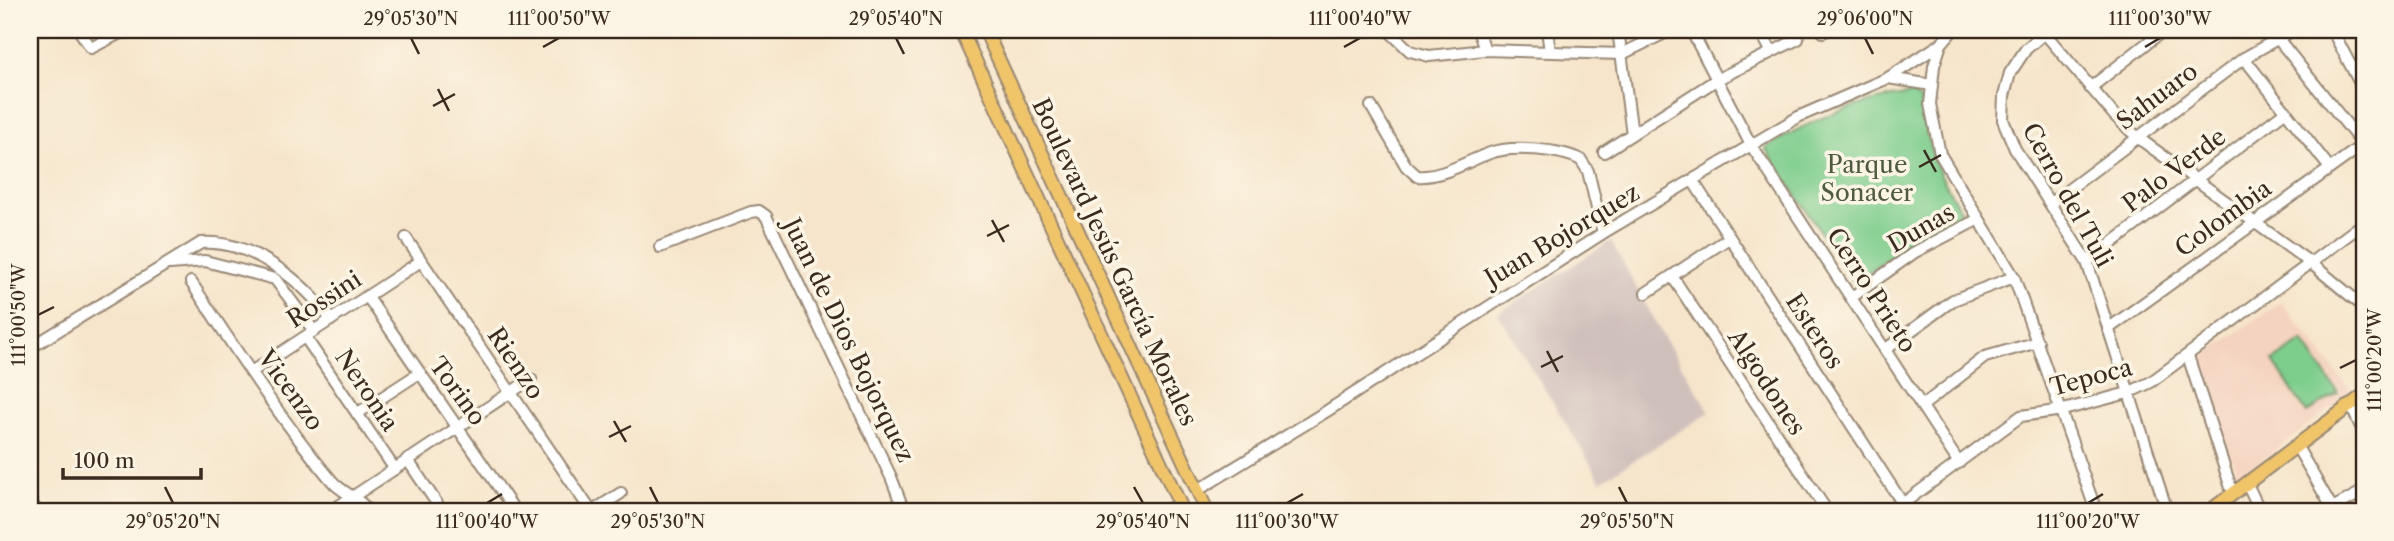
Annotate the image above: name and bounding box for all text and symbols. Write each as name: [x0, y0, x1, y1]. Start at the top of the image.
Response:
text: 29°05'30"N: [364, 8, 459, 30]
text: 111°00'50"W: [508, 8, 612, 30]
text: 29°05'40"N: [849, 8, 943, 30]
text: 111°00'40"W: [1309, 8, 1413, 30]
text: 29°06'00"N: [1817, 8, 1913, 30]
text: 111°00'30"W: [2109, 8, 2213, 30]
street label: Sahuaro: [2111, 56, 2203, 136]
street label: Boulevard Jesús García Morales: [1026, 94, 1204, 430]
street label: Cerro del Tuli: [2016, 118, 2120, 272]
street label: Palo Verde: [2117, 122, 2231, 218]
park label: Parque Sonacer: [1821, 150, 1913, 207]
street label: Colombia: [2169, 173, 2277, 263]
street label: Juan Bojorquez: [1476, 177, 1644, 295]
street label: Dunas: [1882, 197, 1960, 259]
street label: Juan de Dios Bojorquez: [776, 210, 921, 467]
street label: Cerro Prieto: [1821, 222, 1923, 358]
text: 111°00'50"W: [8, 262, 30, 366]
street label: Rossini: [281, 264, 367, 334]
street label: Esteros: [1780, 288, 1850, 374]
text: 111°00'20"W: [2364, 307, 2386, 412]
street label: Rienzo: [481, 322, 551, 404]
street label: Algodones: [1722, 323, 1812, 440]
street label: Vicenzo: [251, 343, 330, 436]
street label: Neronia: [329, 344, 405, 437]
street label: Torino: [423, 351, 493, 431]
street label: Tepoca: [2047, 352, 2136, 402]
scale bar: [63, 436, 201, 480]
text: 100 m: [74, 448, 135, 473]
text: 29°05'20"N: [125, 511, 221, 533]
text: 111°00'40"W: [436, 511, 540, 533]
text: 29°05'30"N: [611, 511, 706, 533]
text: 29°05'40"N: [1096, 511, 1190, 533]
text: 111°00'30"W: [1236, 511, 1340, 533]
text: 29°05'50"N: [1580, 511, 1674, 533]
text: 111°00'20"W: [2036, 511, 2141, 533]

